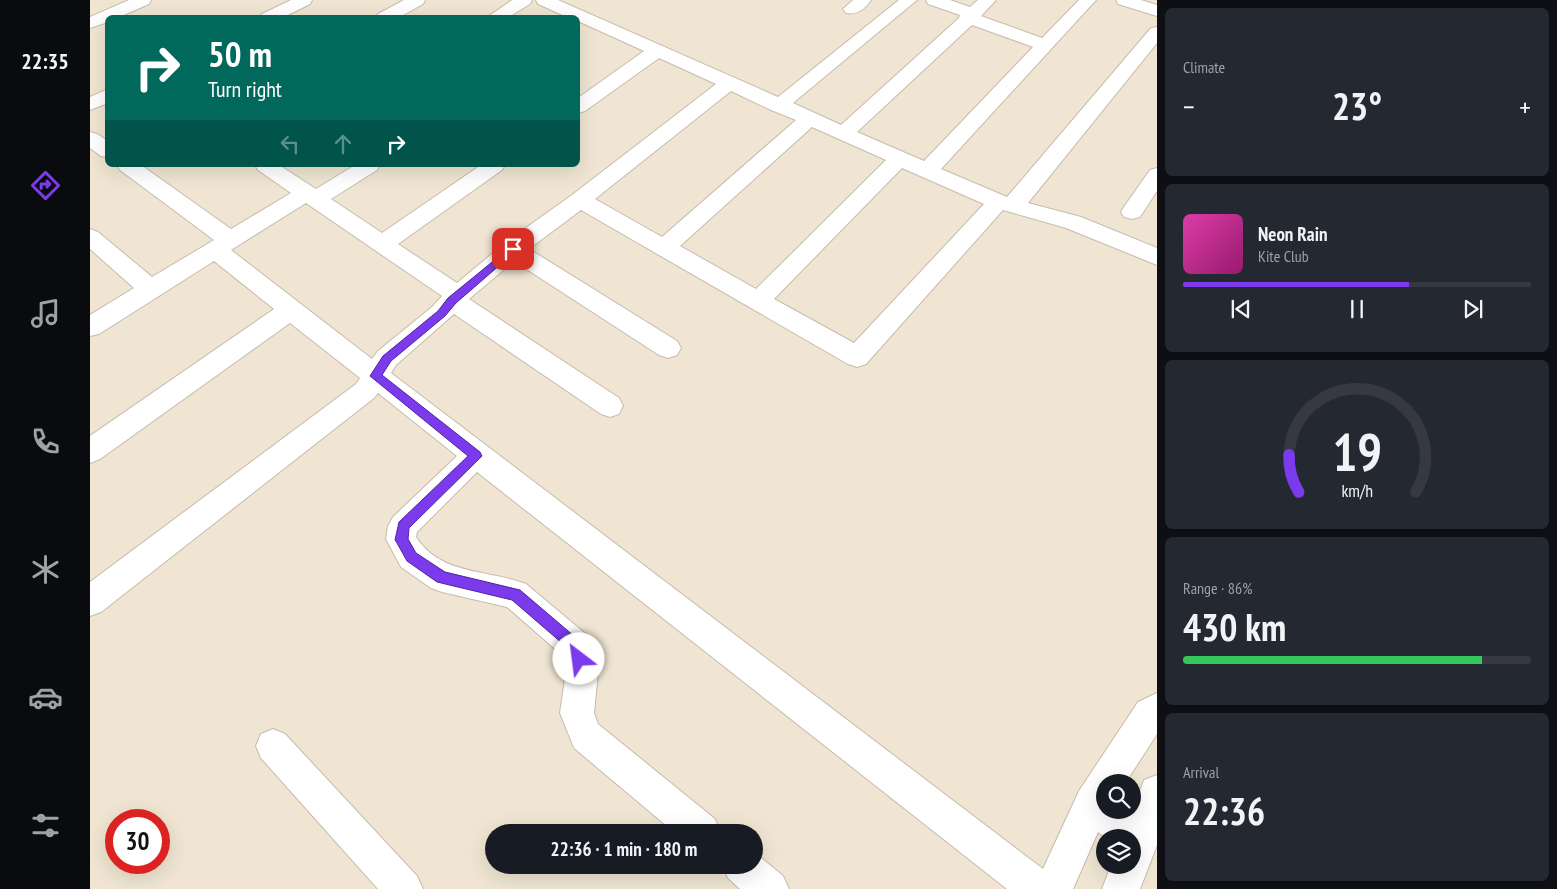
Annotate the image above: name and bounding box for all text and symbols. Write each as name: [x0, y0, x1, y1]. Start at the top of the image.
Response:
text: 50 m: [208, 31, 272, 77]
icon: right: [125, 35, 190, 100]
text: 22:35: [21, 47, 69, 75]
text: Climate: [1183, 57, 1225, 77]
text: Turn right: [208, 75, 282, 103]
text: 23°: [1332, 81, 1382, 130]
text: −: [1183, 88, 1195, 125]
text: +: [1519, 88, 1531, 125]
icon: left: [276, 130, 304, 158]
icon: ahead: [329, 130, 357, 158]
icon: right: [382, 130, 410, 158]
icon: directions: [28, 168, 63, 203]
text: Neon Rain: [1258, 222, 1327, 246]
pin: [492, 228, 534, 270]
icon: arrive: [499, 235, 527, 263]
text: Kite Club: [1258, 246, 1309, 266]
icon: previous: [1227, 295, 1255, 323]
icon: pause: [1343, 295, 1371, 323]
icon: next: [1459, 295, 1487, 323]
icon: music: [28, 296, 63, 331]
text: 19: [1332, 418, 1382, 485]
icon: phone: [28, 424, 63, 459]
text: km/h: [1341, 479, 1373, 502]
icon: climate: [28, 552, 63, 587]
text: Range · 86%: [1183, 578, 1252, 598]
text: 430 km: [1183, 602, 1286, 651]
position arrow: [552, 632, 604, 684]
icon: car: [28, 680, 63, 715]
text: Arrival: [1183, 762, 1219, 782]
map controls: [1096, 774, 1141, 874]
button: search: [1096, 774, 1141, 819]
text: 22:36: [1183, 786, 1265, 835]
icon: filters: [28, 808, 63, 843]
speed limit sign: 30: [105, 809, 170, 874]
button: layers: [1096, 829, 1141, 874]
text: 22:36 · 1 min · 180 m: [551, 837, 697, 861]

